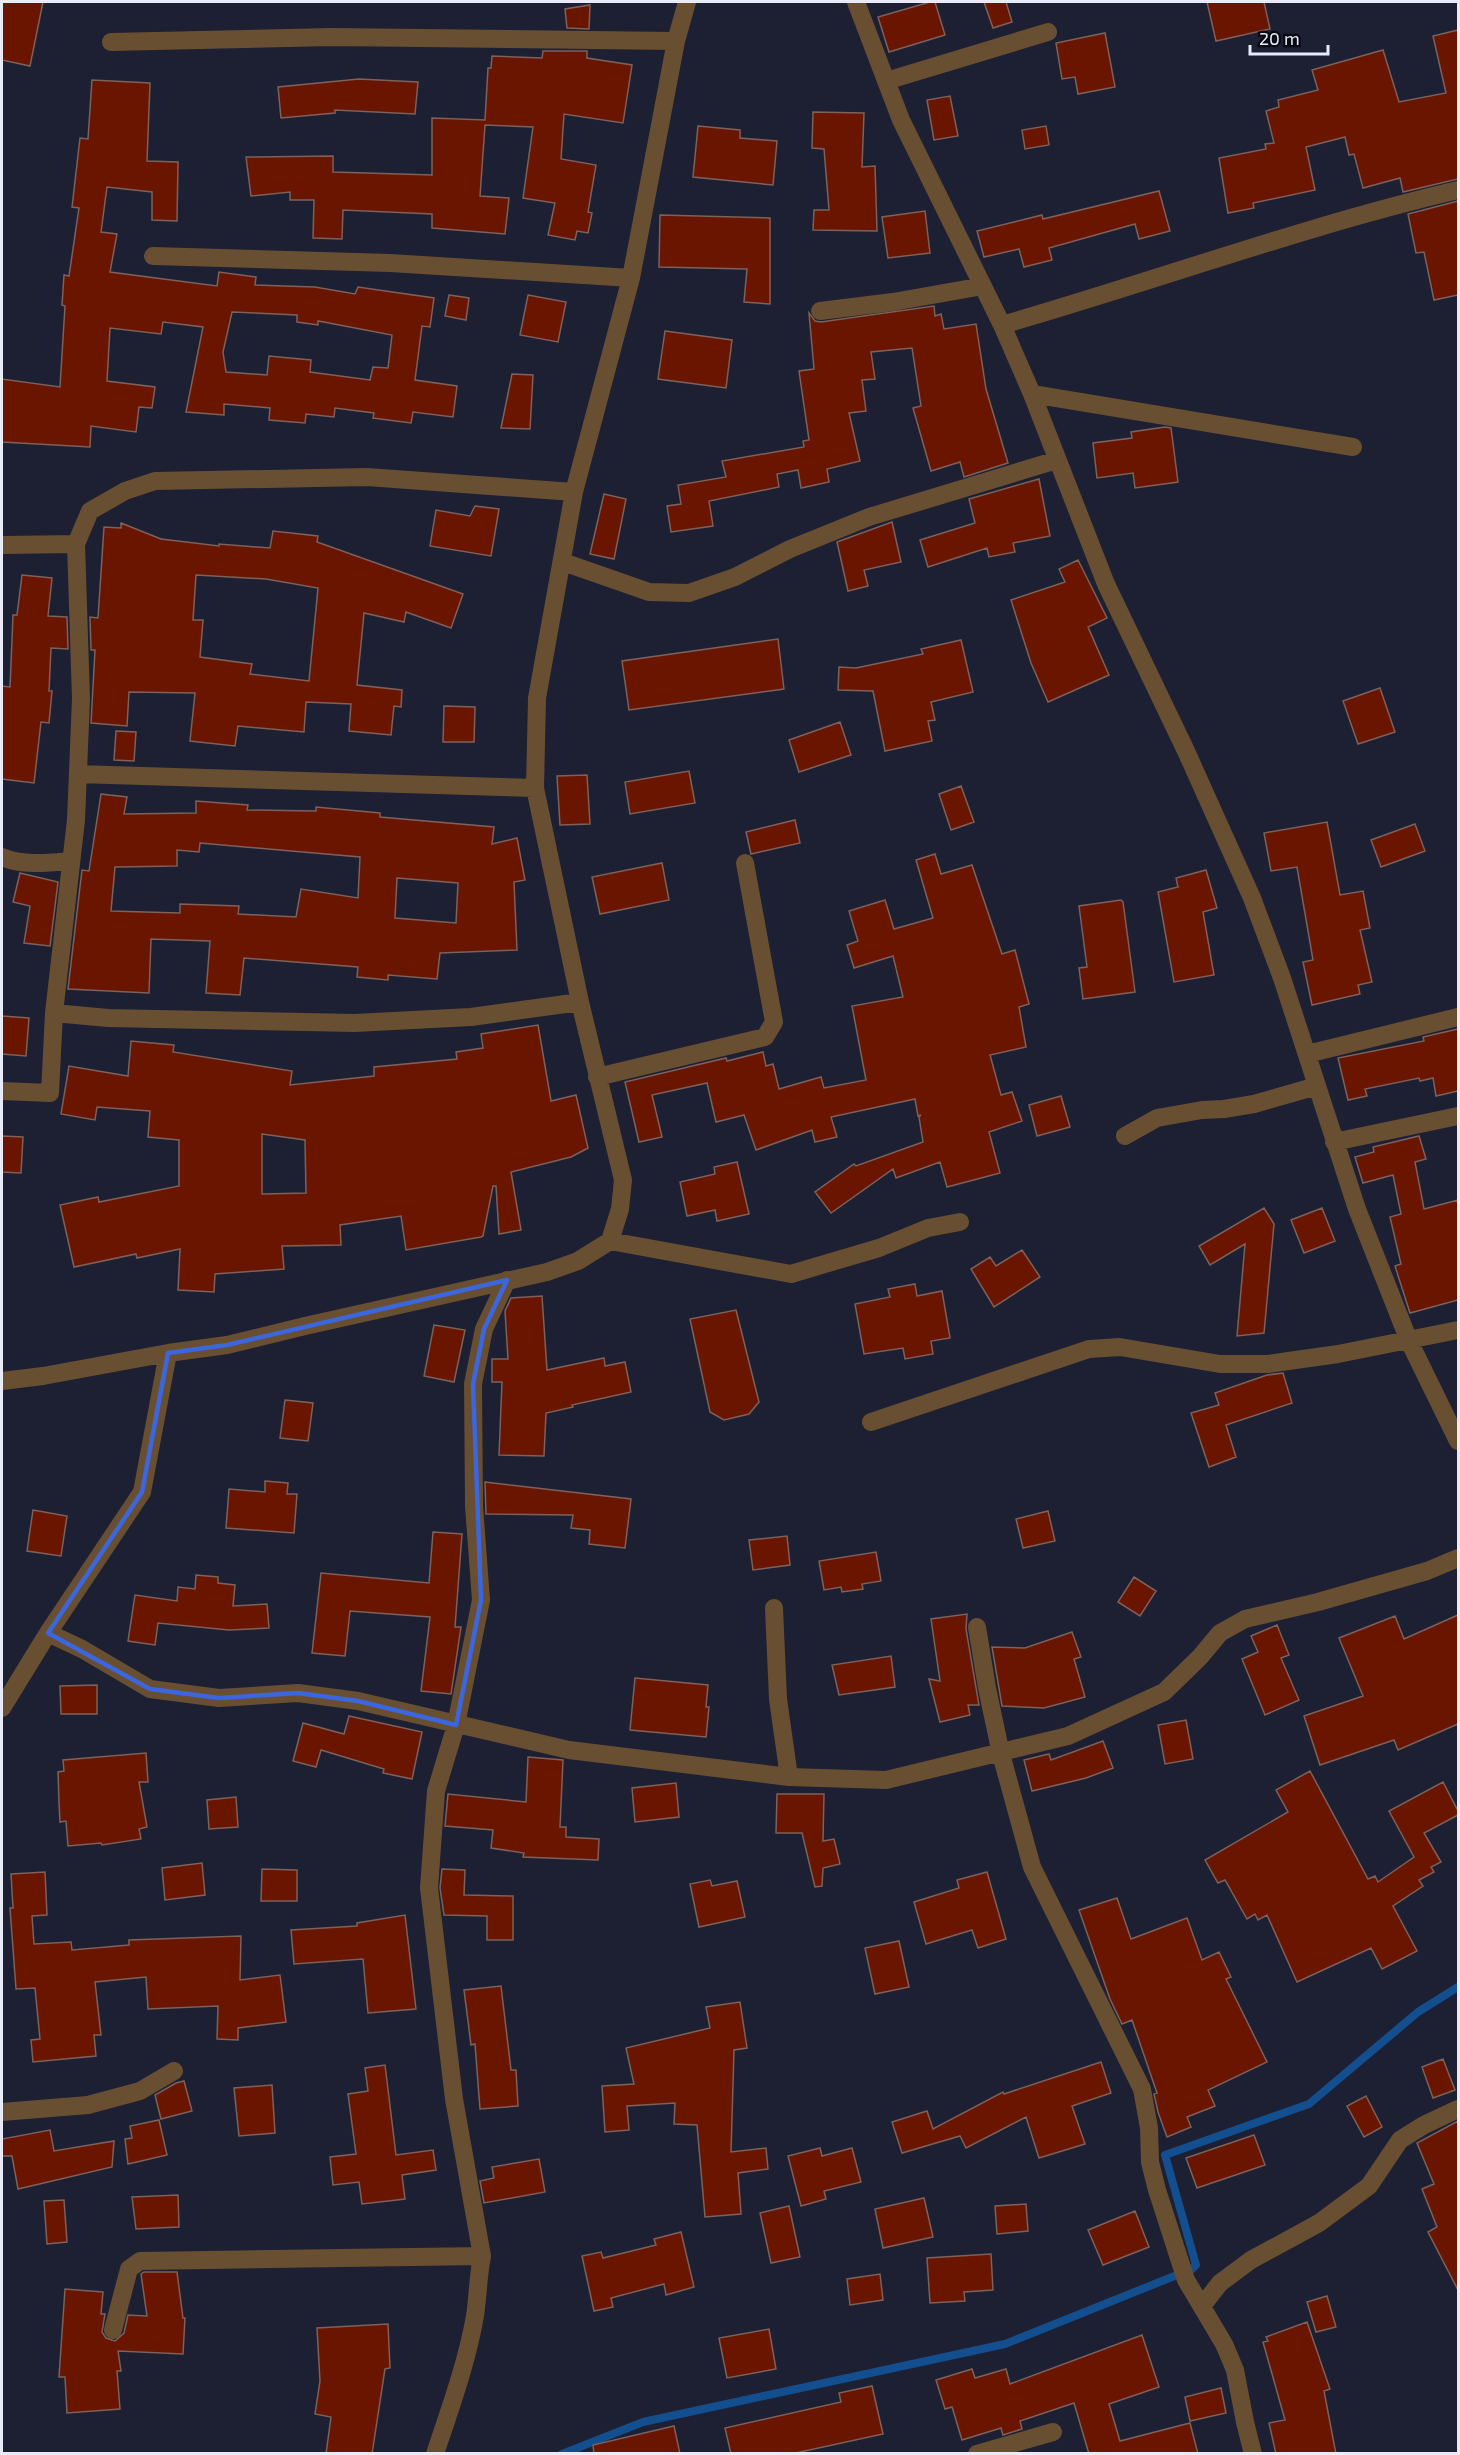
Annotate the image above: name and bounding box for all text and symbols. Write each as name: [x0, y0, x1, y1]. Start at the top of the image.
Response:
scale bar: [1250, 18, 1328, 56]
text: 20 m: [1259, 27, 1300, 49]

